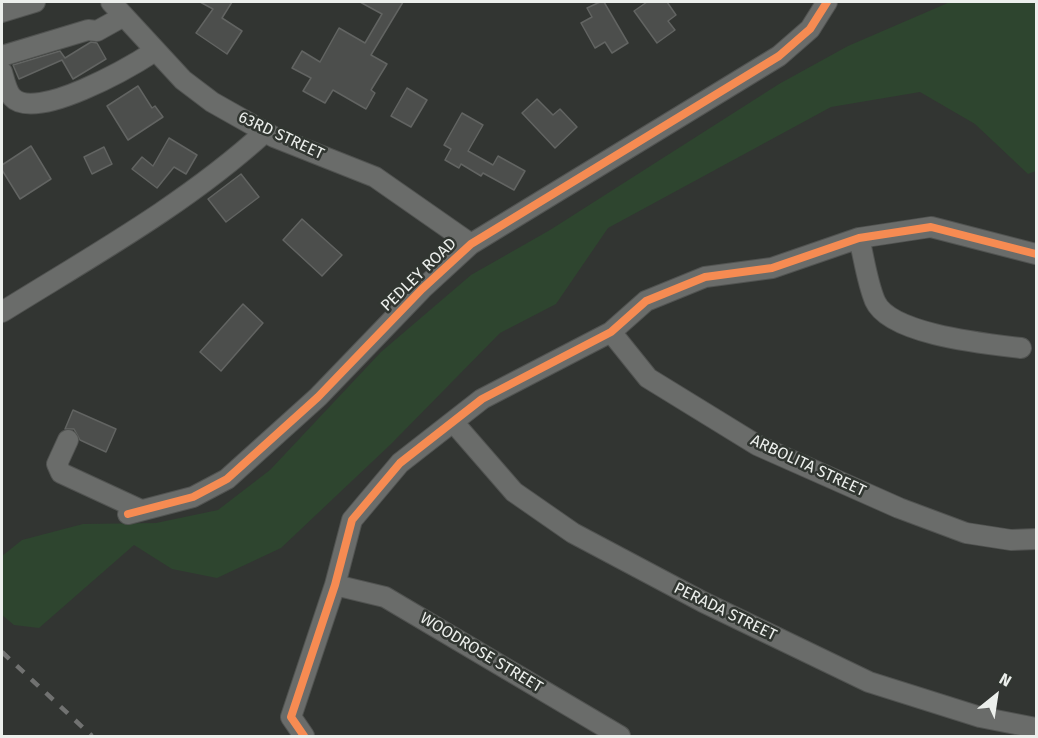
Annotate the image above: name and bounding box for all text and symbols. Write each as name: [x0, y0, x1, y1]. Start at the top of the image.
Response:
street label: 63RD STREET: [235, 108, 327, 164]
street label: PEDLEY ROAD: [377, 234, 461, 316]
street label: ARBOLITA STREET: [747, 431, 869, 501]
street label: PERADA STREET: [670, 579, 780, 645]
street label: WOODROSE STREET: [416, 609, 546, 697]
north arrow: [966, 666, 1026, 726]
text: N: [996, 669, 1015, 691]

